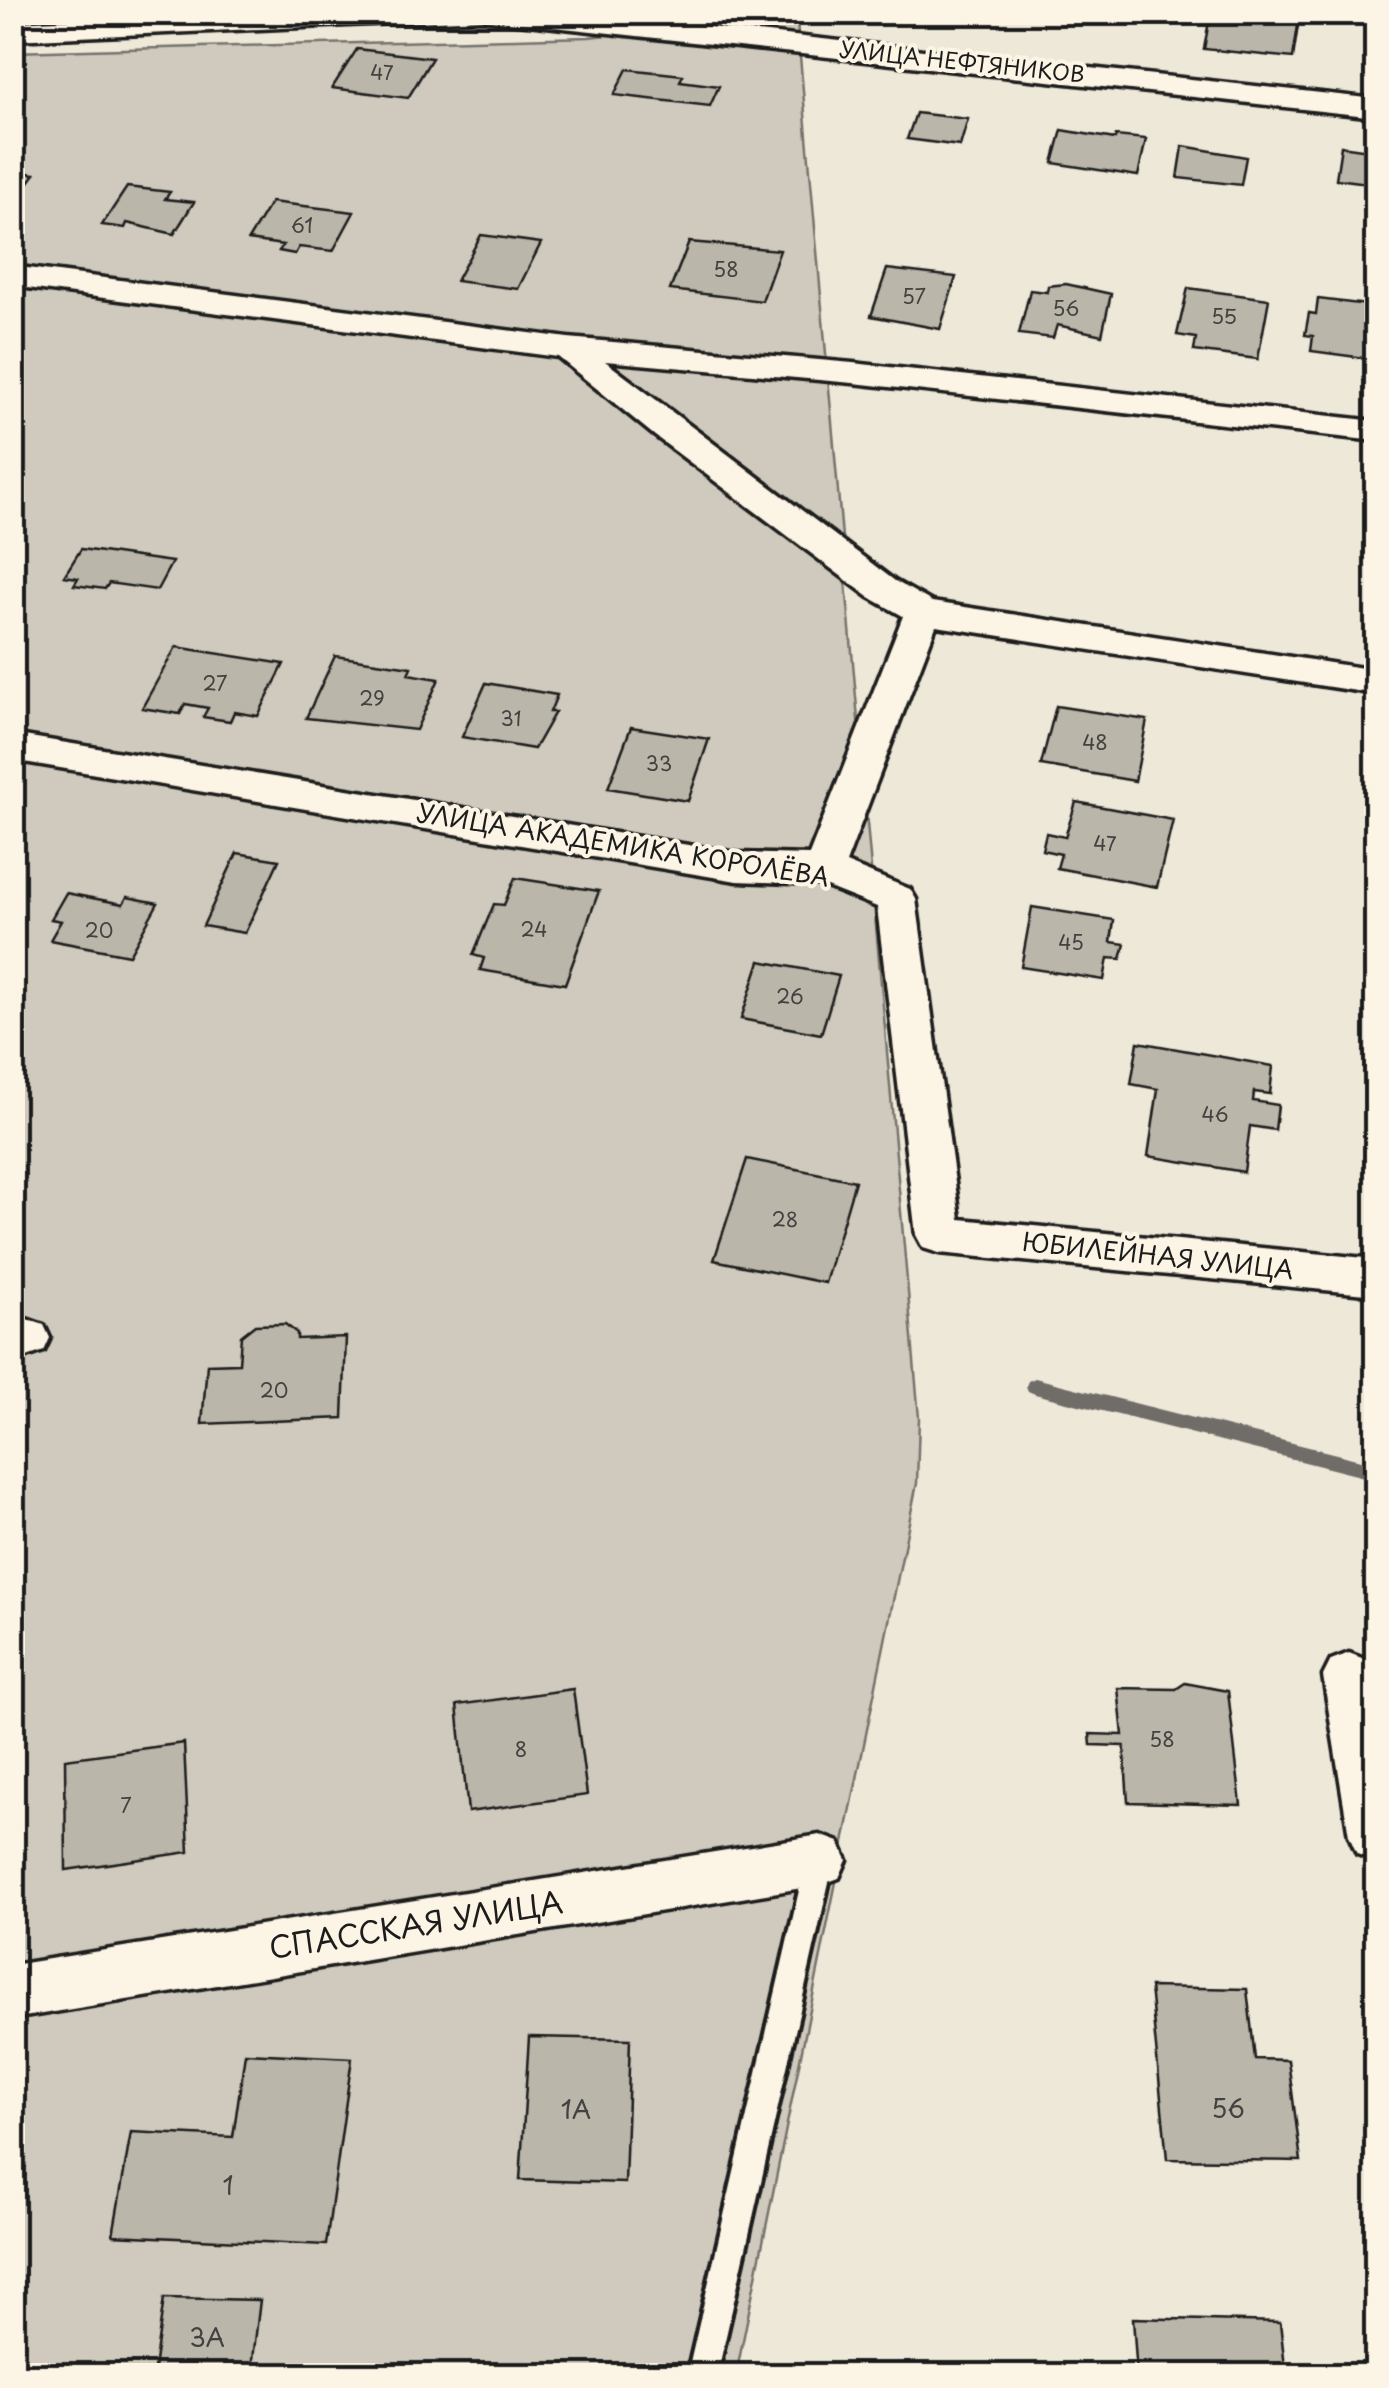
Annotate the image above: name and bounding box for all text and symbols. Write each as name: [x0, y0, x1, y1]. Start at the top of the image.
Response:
street label: УЛИЦА НЕФТЯНИКОВ: [838, 31, 1086, 90]
house number: 47: [370, 57, 394, 87]
house number: 61: [291, 210, 313, 240]
house number: 58: [713, 254, 739, 284]
house number: 57: [902, 281, 926, 311]
house number: 56: [1053, 293, 1079, 323]
house number: 55: [1211, 301, 1237, 331]
house number: 27: [203, 668, 227, 698]
house number: 29: [359, 683, 385, 713]
house number: 31: [501, 703, 521, 733]
house number: 48: [1082, 727, 1108, 757]
house number: 33: [646, 748, 672, 778]
street label: УЛИЦА АКАДЕМИКА КОРОЛЁВА: [414, 793, 832, 895]
house number: 47: [1093, 828, 1117, 858]
house number: 24: [521, 914, 547, 944]
house number: 20: [85, 915, 113, 945]
house number: 45: [1058, 927, 1084, 957]
house number: 26: [776, 981, 804, 1011]
house number: 46: [1201, 1099, 1229, 1129]
house number: 28: [772, 1204, 798, 1234]
street label: ЮБИЛЕЙНАЯ УЛИЦА: [1021, 1222, 1296, 1288]
house number: 20: [260, 1375, 288, 1405]
house number: 58: [1149, 1724, 1175, 1754]
house number: 8: [515, 1734, 527, 1764]
house number: 7: [120, 1790, 132, 1820]
street label: СПАССКАЯ УЛИЦА: [265, 1878, 566, 1969]
house number: 56: [1211, 2089, 1245, 2127]
house number: 1А: [561, 2090, 591, 2128]
house number: 1: [222, 2166, 234, 2204]
house number: 3А: [189, 2318, 225, 2356]

